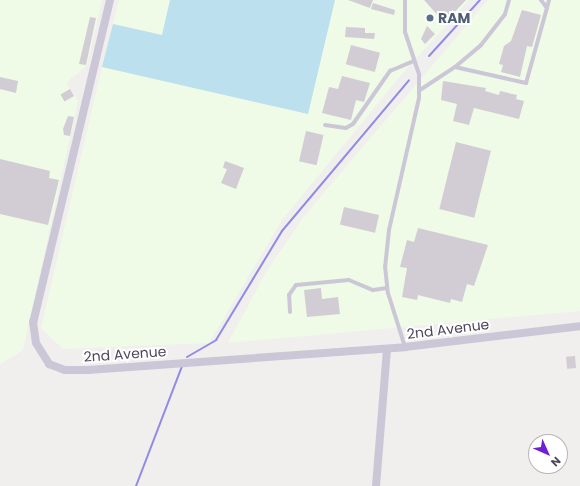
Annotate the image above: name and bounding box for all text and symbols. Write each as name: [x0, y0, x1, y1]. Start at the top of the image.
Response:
place label: RAM: [438, 10, 470, 26]
marker: RAM: [425, 13, 435, 23]
street label: 2nd Avenue: [406, 316, 490, 342]
street label: 2nd Avenue: [83, 343, 167, 365]
north arrow: [528, 434, 568, 474]
text: N: [547, 453, 564, 470]

